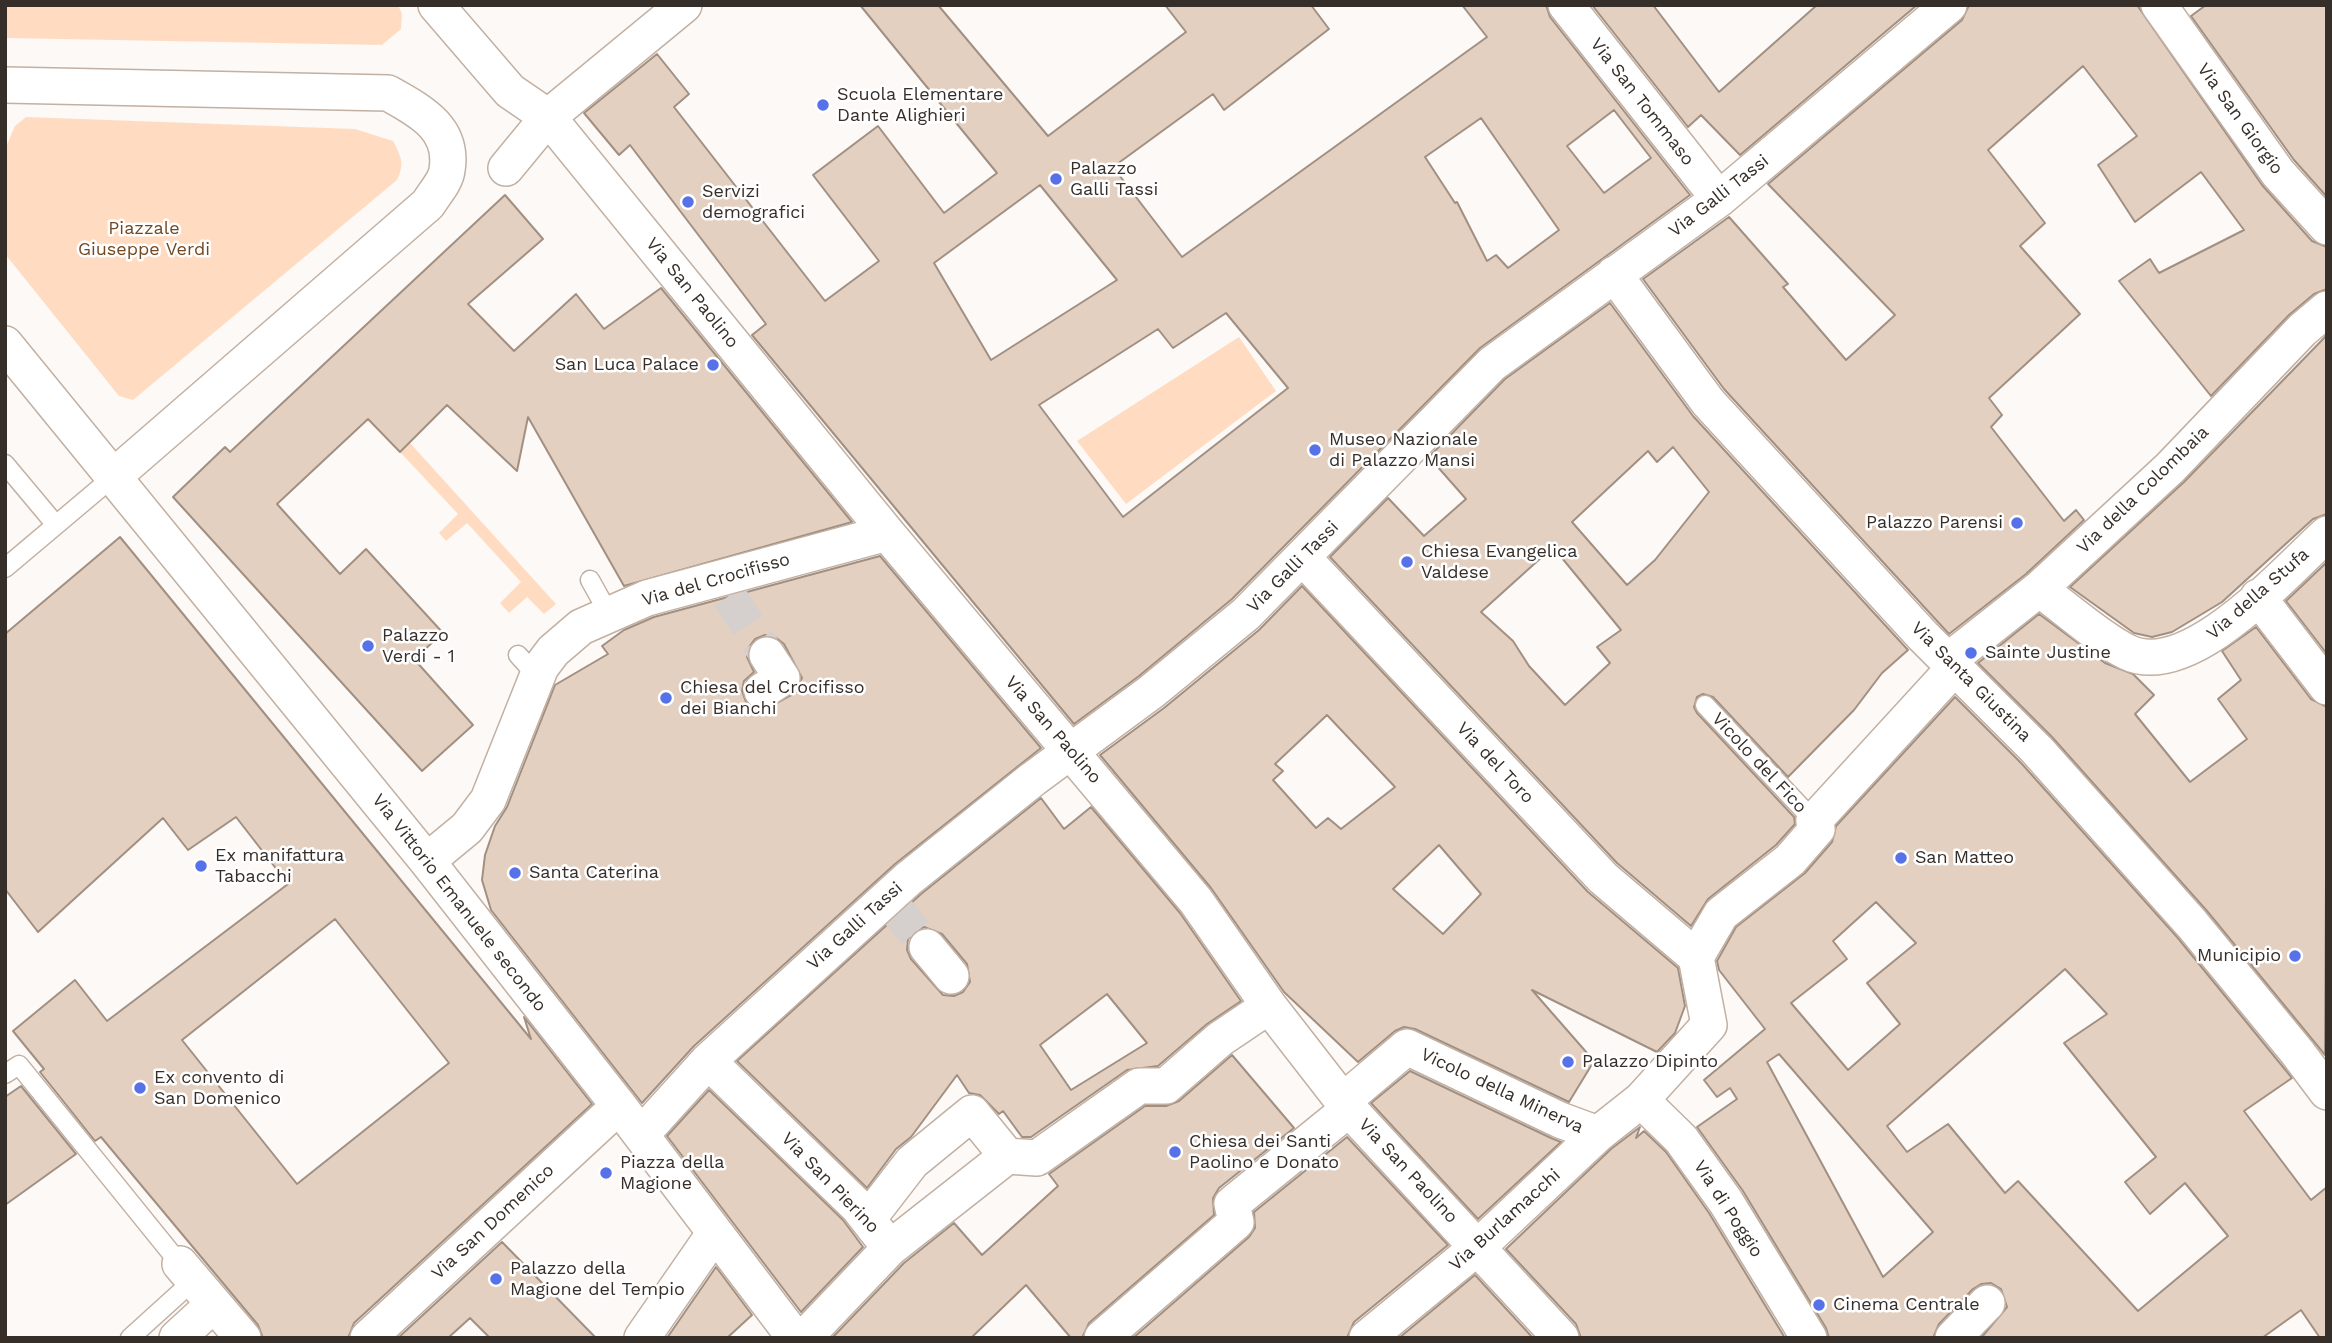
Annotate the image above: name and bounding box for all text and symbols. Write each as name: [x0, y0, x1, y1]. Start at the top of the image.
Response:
street label: Via San Tommaso: [1585, 34, 1699, 170]
street label: Via San Giorgio: [2192, 59, 2288, 179]
place label: Scuola Elementare Dante Alighieri: [837, 84, 1003, 126]
marker: Scuola Elementare Dante Alighieri: [815, 97, 831, 113]
street label: Via Galli Tassi: [1665, 150, 1773, 242]
place label: Palazzo Galli Tassi: [1070, 158, 1158, 200]
marker: Palazzo Galli Tassi: [1048, 171, 1064, 187]
place label: Servizi demografici: [702, 181, 805, 224]
marker: Servizi demografici: [680, 194, 696, 210]
park label: Piazzale Giuseppe Verdi: [78, 218, 210, 260]
street label: Via San Paolino: [641, 233, 743, 353]
place label: San Luca Palace: [555, 354, 699, 376]
marker: San Luca Palace: [705, 357, 721, 373]
street label: Via della Colombaia: [2073, 421, 2213, 559]
place label: Museo Nazionale di Palazzo Mansi: [1329, 429, 1478, 472]
marker: Museo Nazionale di Palazzo Mansi: [1307, 442, 1323, 458]
place label: Palazzo Parensi: [1866, 512, 2003, 534]
marker: Palazzo Parensi: [2009, 515, 2025, 531]
street label: Via Galli Tassi: [1243, 517, 1343, 617]
place label: Chiesa Evangelica Valdese: [1421, 541, 1577, 584]
street label: Via della Stufa: [2202, 544, 2314, 644]
street label: Via del Crocifisso: [640, 549, 792, 611]
marker: Chiesa Evangelica Valdese: [1399, 554, 1415, 570]
street label: Via Santa Giustina: [1906, 617, 2036, 747]
place label: Palazzo Verdi - 1: [382, 625, 455, 668]
marker: Palazzo Verdi - 1: [360, 638, 376, 654]
place label: Sainte Justine: [1985, 642, 2111, 664]
marker: Sainte Justine: [1963, 645, 1979, 661]
street label: Via San Paolino: [1000, 672, 1106, 788]
place label: Chiesa del Crocifisso dei Bianchi: [680, 677, 864, 720]
marker: Chiesa del Crocifisso dei Bianchi: [658, 690, 674, 706]
street label: Vicolo del Fico: [1707, 708, 1811, 818]
street label: Via del Toro: [1452, 718, 1538, 808]
street label: Via Vittorio Emanuele secondo: [367, 790, 551, 1016]
place label: Ex manifattura Tabacchi: [215, 845, 344, 888]
place label: San Matteo: [1915, 847, 2014, 869]
marker: San Matteo: [1893, 850, 1909, 866]
marker: Ex manifattura Tabacchi: [193, 858, 209, 874]
place label: Santa Caterina: [529, 862, 659, 884]
marker: Santa Caterina: [507, 865, 523, 881]
street label: Via Galli Tassi: [803, 878, 907, 974]
place label: Municipio: [2197, 945, 2281, 967]
marker: Municipio: [2287, 948, 2303, 964]
street label: Vicolo della Minerva: [1417, 1044, 1587, 1138]
place label: Palazzo Dipinto: [1582, 1051, 1718, 1073]
marker: Palazzo Dipinto: [1560, 1054, 1576, 1070]
place label: Ex convento di San Domenico: [154, 1067, 284, 1110]
marker: Ex convento di San Domenico: [132, 1080, 148, 1096]
street label: Via San Paolino: [1354, 1114, 1462, 1228]
street label: Via San Pierino: [776, 1128, 884, 1238]
place label: Chiesa dei Santi Paolino e Donato: [1189, 1131, 1339, 1174]
marker: Chiesa dei Santi Paolino e Donato: [1167, 1144, 1183, 1160]
place label: Piazza della Magione: [620, 1152, 724, 1194]
street label: Via di Poggio: [1689, 1156, 1767, 1262]
street label: Via San Domenico: [427, 1160, 559, 1284]
street label: Via Burlamacchi: [1445, 1164, 1565, 1276]
marker: Piazza della Magione: [598, 1165, 614, 1181]
place label: Palazzo della Magione del Tempio: [510, 1258, 685, 1300]
marker: Palazzo della Magione del Tempio: [488, 1271, 504, 1287]
place label: Cinema Centrale: [1833, 1294, 1980, 1316]
marker: Cinema Centrale: [1811, 1297, 1827, 1313]

